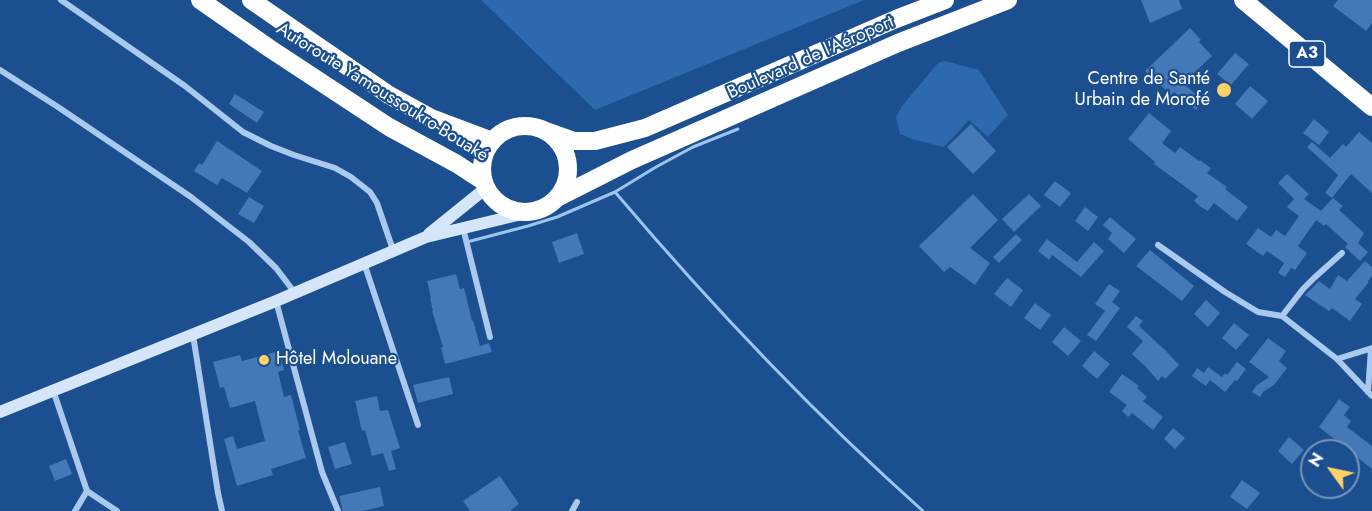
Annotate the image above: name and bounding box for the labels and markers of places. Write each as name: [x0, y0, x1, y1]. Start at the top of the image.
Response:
place label: Centre de Santé Urbain de Morofé: [1075, 69, 1210, 112]
marker: Centre de Santé Urbain de Morofé: [1215, 81, 1233, 99]
place label: Hôtel Molouane: [276, 349, 397, 371]
marker: Hôtel Molouane: [257, 353, 271, 367]

